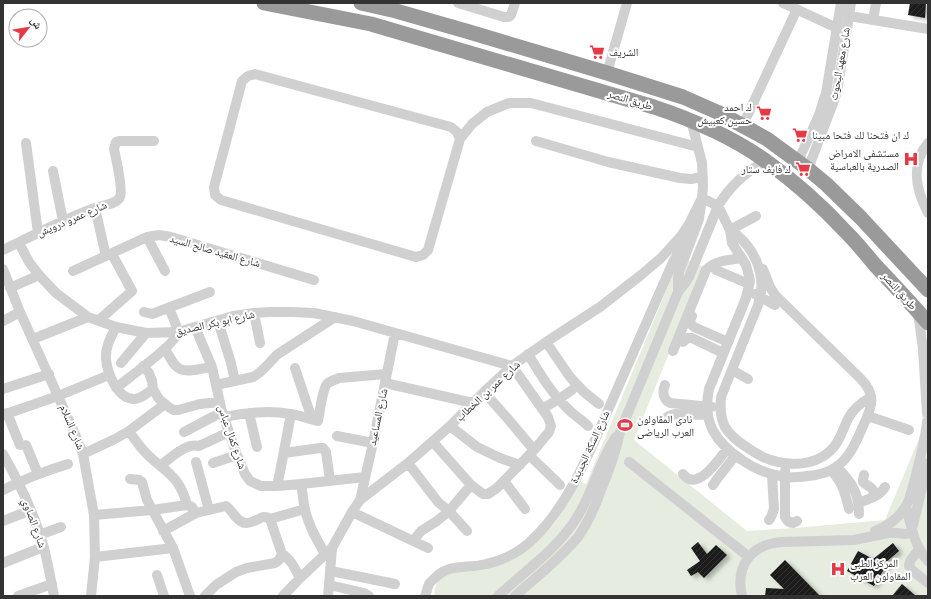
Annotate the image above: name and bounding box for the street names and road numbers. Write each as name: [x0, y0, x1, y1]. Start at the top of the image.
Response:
street label: شارع معهد البحوث: [827, 26, 853, 102]
street label: طريق النصر: [605, 87, 654, 113]
street label: شارع عمرو درويش: [35, 198, 109, 240]
street label: شارع العقيد صالح السيد: [168, 232, 262, 270]
street label: طريق النصر: [878, 269, 919, 313]
street label: شارع ابو بكر الصديق: [174, 308, 256, 338]
street label: شارع عمر بن الخطاب: [453, 358, 523, 424]
street label: شارع المساعيد: [366, 387, 390, 447]
street label: شارع السلام: [57, 402, 87, 452]
street label: شارع كمال عباس: [215, 403, 249, 471]
street label: شارع السكة الجديدة: [567, 408, 613, 486]
street label: شارع الصاوي: [17, 496, 49, 550]

